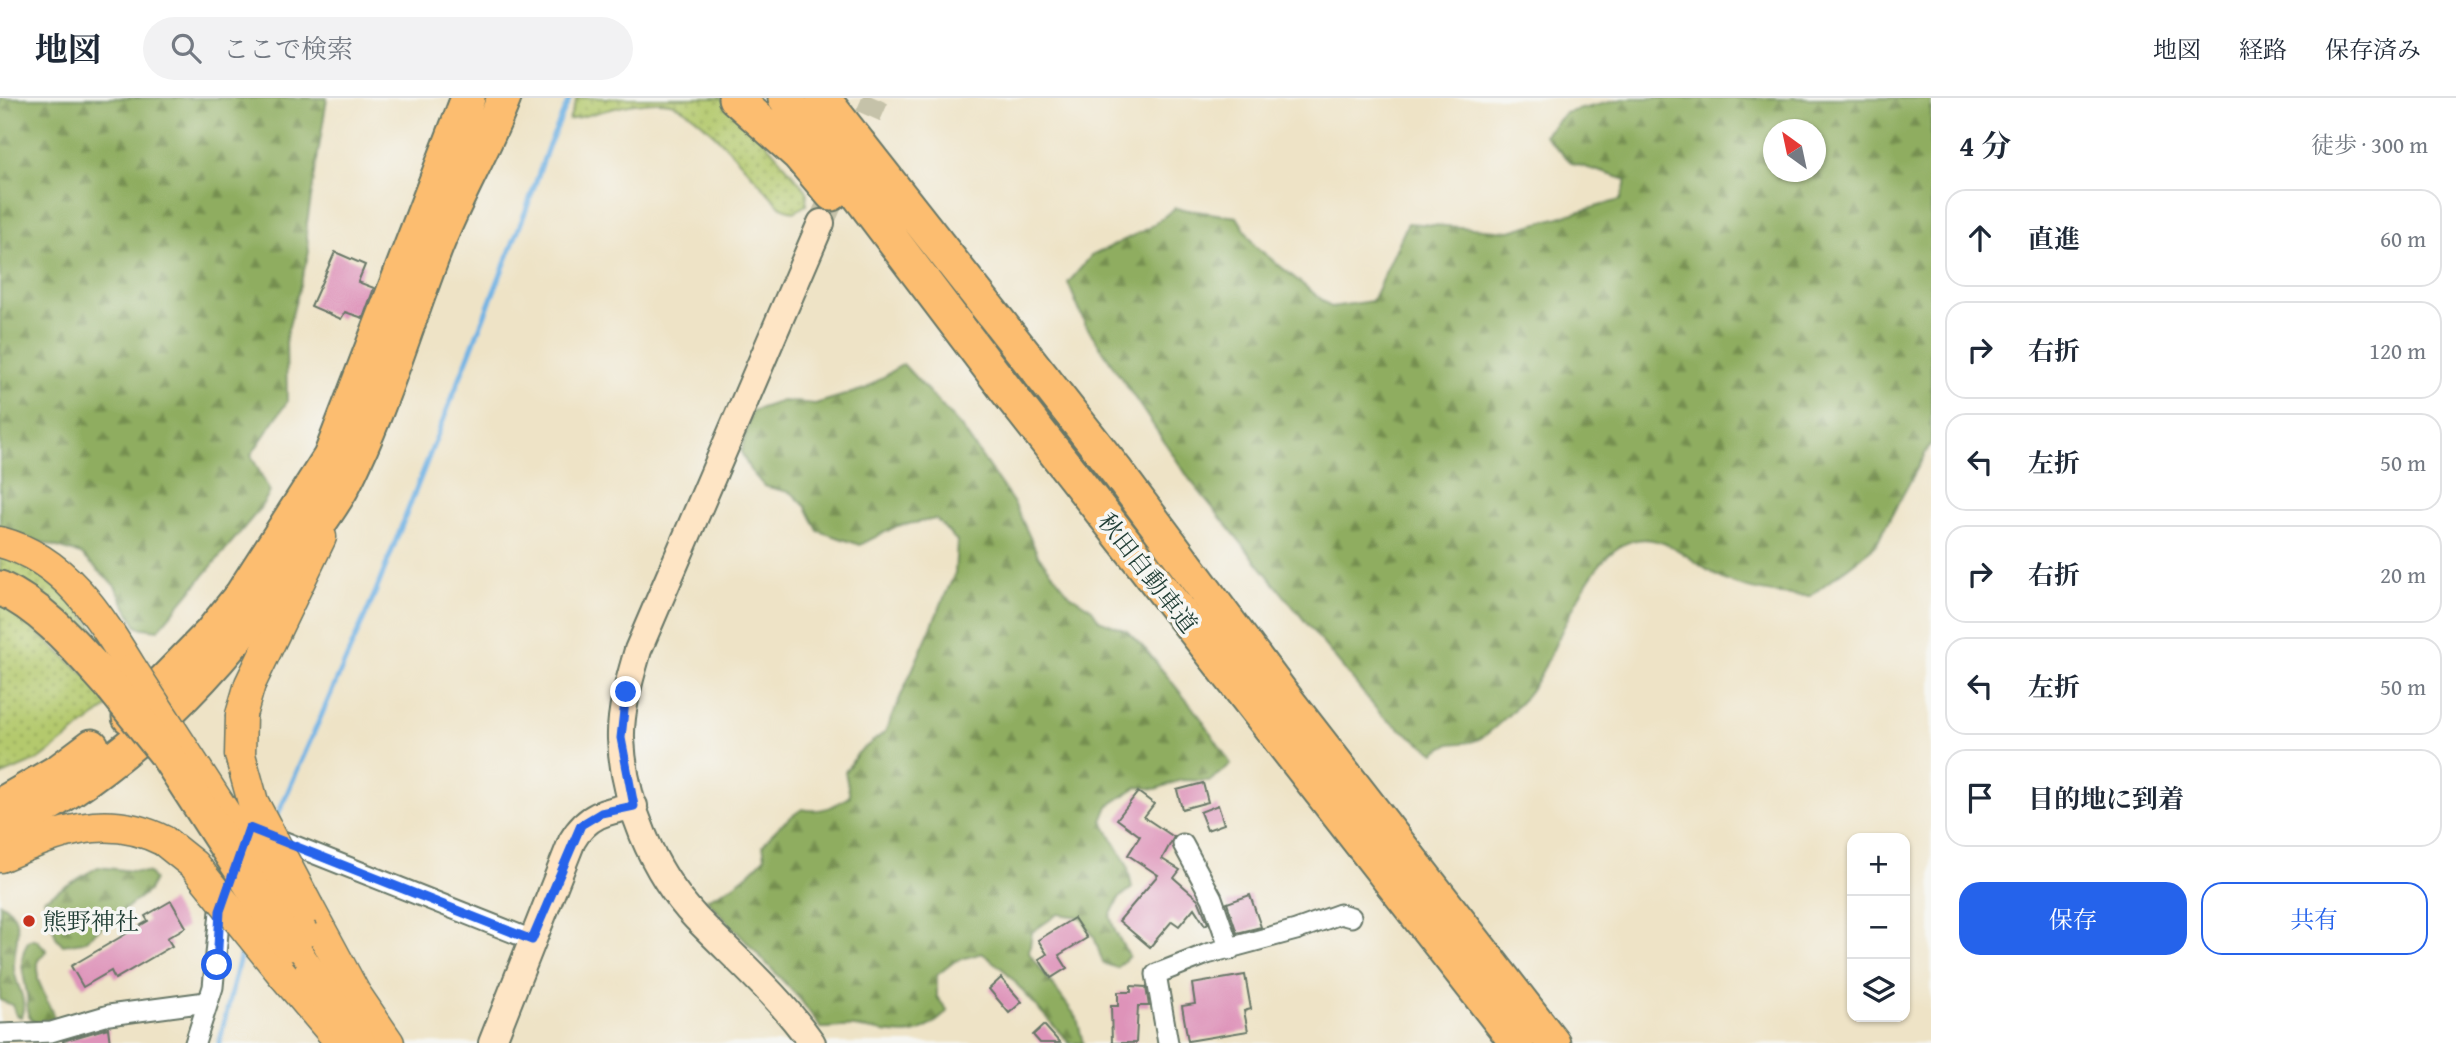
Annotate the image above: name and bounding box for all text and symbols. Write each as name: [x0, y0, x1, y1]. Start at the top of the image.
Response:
search box: [143, 17, 633, 80]
text: 地図: [35, 25, 101, 73]
icon: search: [167, 29, 205, 67]
text: ここで検索: [223, 29, 353, 68]
text: 地図: [2153, 32, 2201, 67]
text: 経路: [2239, 32, 2287, 67]
text: 保存済み: [2325, 32, 2421, 67]
north arrow: [1763, 119, 1826, 182]
text: 4 分: [1959, 123, 2011, 167]
text: 徒歩 · 300 m: [2311, 128, 2428, 161]
icon: ahead: [1961, 219, 1999, 257]
text: 直進: [2028, 219, 2080, 258]
text: 60 m: [2380, 222, 2426, 255]
icon: right: [1961, 331, 1999, 369]
text: 右折: [2028, 331, 2080, 370]
text: 120 m: [2369, 334, 2426, 367]
icon: left: [1961, 443, 1999, 481]
text: 左折: [2028, 443, 2080, 482]
text: 50 m: [2380, 446, 2426, 479]
street label: 秋田自動車道: [1090, 505, 1206, 641]
icon: right: [1961, 555, 1999, 593]
text: 右折: [2028, 555, 2080, 594]
text: 20 m: [2380, 558, 2426, 591]
icon: left: [1961, 667, 1999, 705]
text: 左折: [2028, 667, 2080, 706]
text: 50 m: [2380, 670, 2426, 703]
route end: [610, 676, 641, 707]
icon: arrive: [1961, 779, 1999, 817]
text: 目的地に到着: [2028, 779, 2184, 818]
map controls: [1847, 833, 1910, 1022]
button: +: [1847, 833, 1910, 896]
button: 保存: [1959, 882, 2187, 955]
button: 共有: [2201, 882, 2428, 955]
button: −: [1847, 896, 1910, 959]
place label: 熊野神社: [43, 904, 139, 939]
marker: 熊野神社: [21, 913, 37, 929]
route start: [201, 949, 232, 980]
button: layers: [1847, 959, 1910, 1022]

